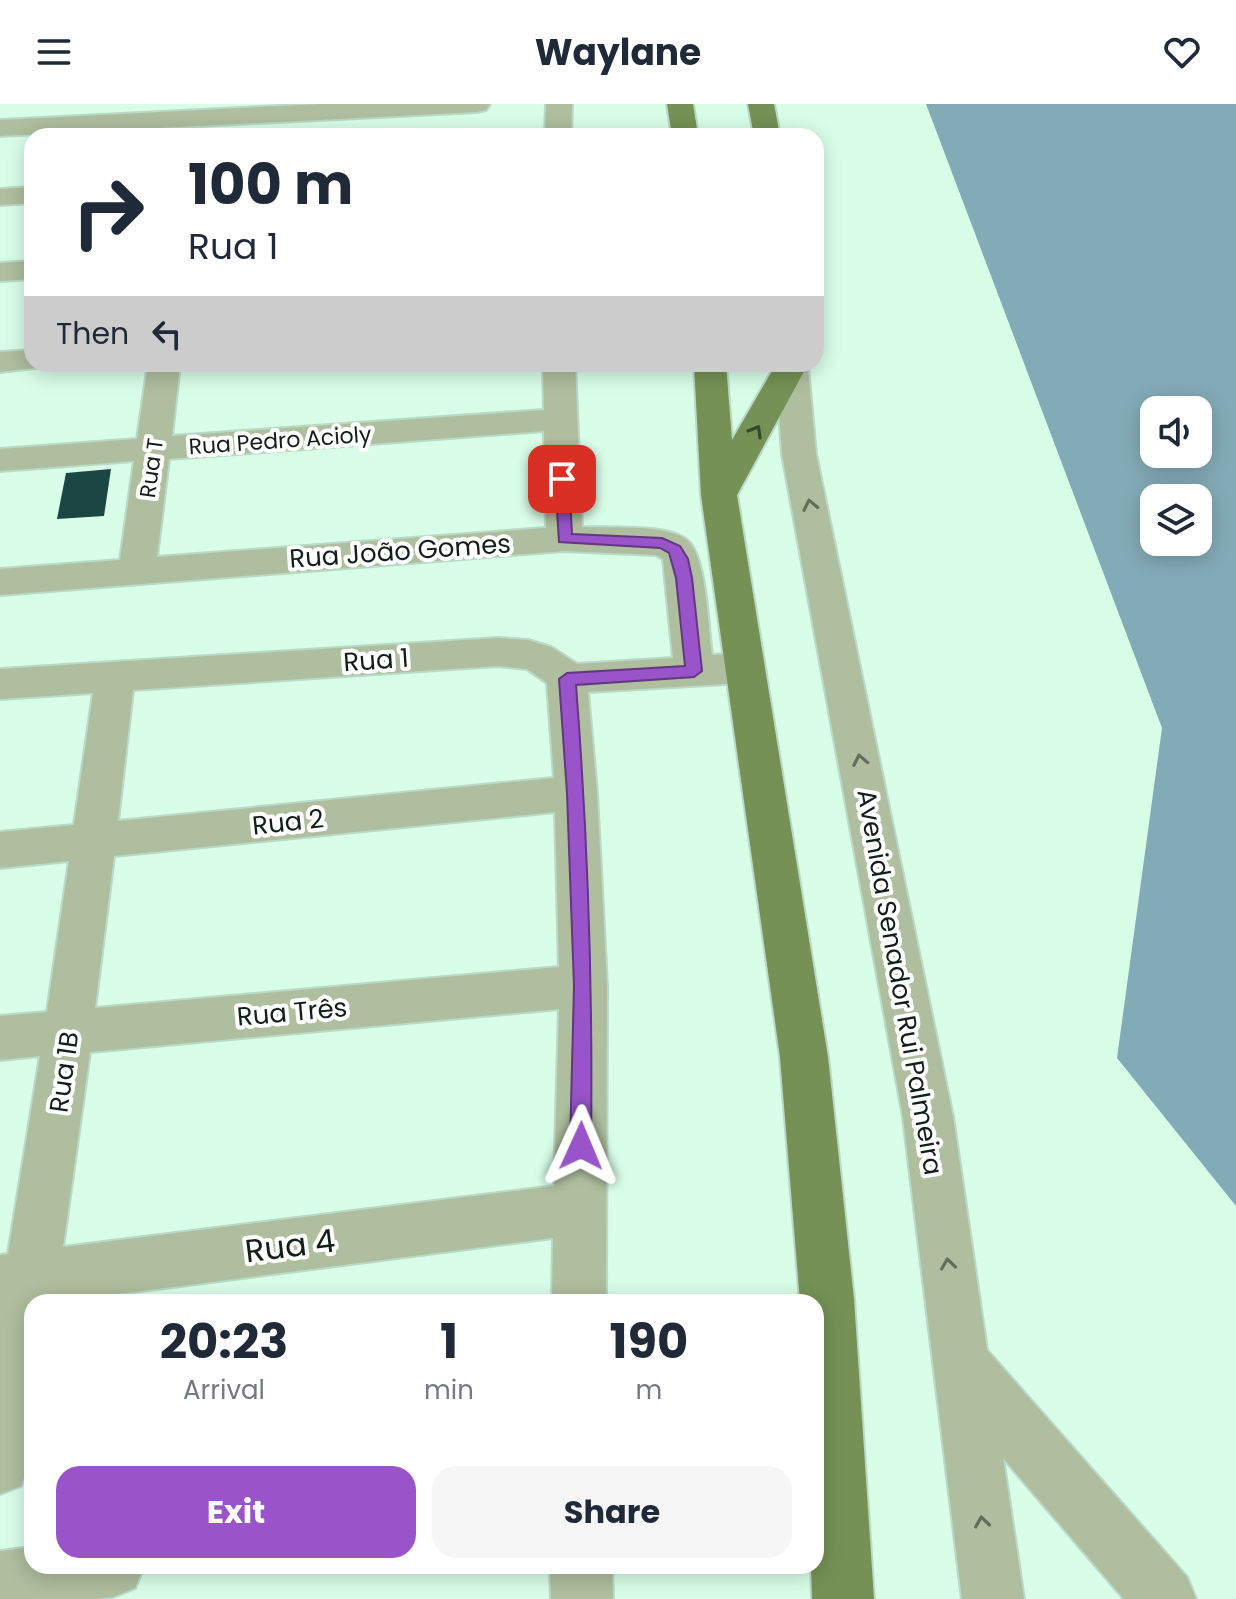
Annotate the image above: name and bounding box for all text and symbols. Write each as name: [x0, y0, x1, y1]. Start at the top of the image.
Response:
text: Waylane: [535, 27, 701, 78]
icon: menu: [32, 30, 76, 74]
icon: heart: [1160, 30, 1204, 74]
text: 100 m: [188, 145, 353, 224]
icon: right: [56, 160, 160, 264]
text: Rua 1: [188, 221, 278, 272]
text: Then: [56, 312, 129, 355]
icon: left: [145, 312, 189, 356]
map controls: [1140, 396, 1212, 556]
button: sound: [1140, 396, 1212, 468]
street label: Rua Pedro Acioly: [188, 419, 373, 462]
one-way arrow: [746, 426, 762, 440]
street label: Rua T: [132, 436, 171, 500]
pin: [528, 445, 596, 513]
icon: arrive: [540, 457, 584, 501]
button: layers: [1140, 484, 1212, 556]
one-way arrow: [802, 498, 819, 512]
street label: Rua João Gomes: [288, 525, 512, 577]
street label: Rua 1: [342, 640, 410, 680]
one-way arrow: [853, 753, 870, 767]
street label: Avenida Senador Rui Palmeira: [848, 786, 952, 1178]
street label: Rua 2: [250, 800, 326, 844]
street label: Rua Três: [235, 989, 349, 1035]
street label: Rua 1B: [41, 1029, 87, 1115]
position arrow: [539, 1104, 623, 1188]
street label: Rua 4: [242, 1218, 337, 1273]
one-way arrow: [939, 1257, 956, 1270]
text: 20:23: [160, 1308, 288, 1375]
text: 1: [440, 1308, 458, 1375]
text: 190: [610, 1308, 688, 1375]
text: Arrival: [183, 1372, 265, 1408]
text: min: [424, 1372, 474, 1408]
text: m: [636, 1372, 662, 1408]
button: Exit: [56, 1466, 416, 1558]
button: Share: [432, 1466, 792, 1558]
one-way arrow: [974, 1515, 991, 1529]

